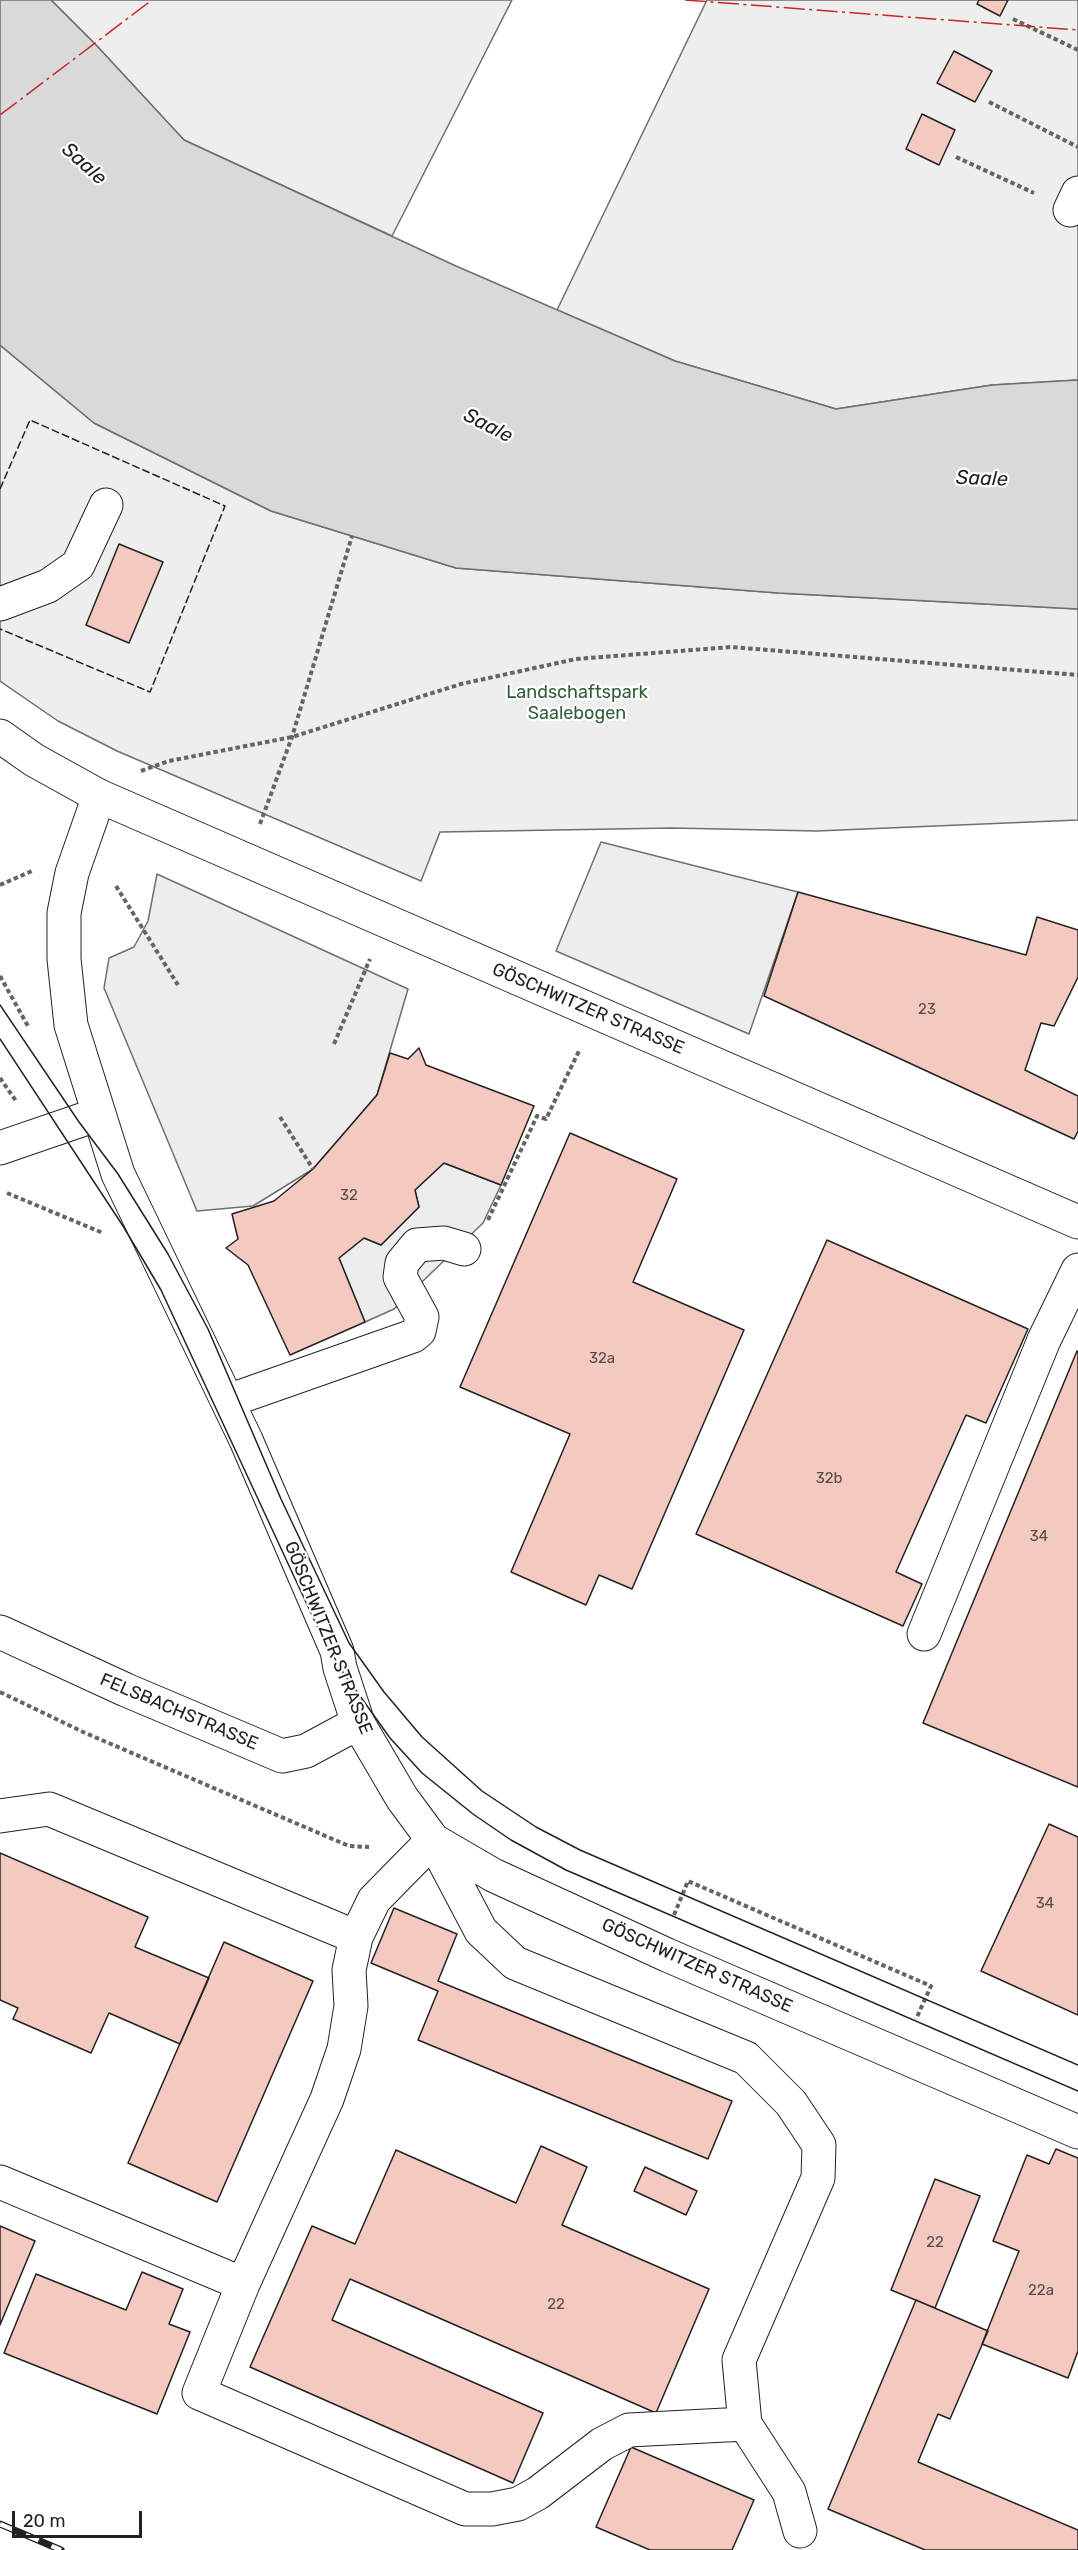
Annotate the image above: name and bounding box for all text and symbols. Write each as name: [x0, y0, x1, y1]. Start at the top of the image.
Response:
water label: Saale: [57, 138, 111, 190]
water label: Saale: [459, 404, 517, 448]
water label: Saale: [956, 466, 1008, 492]
park label: Landschaftspark Saalebogen: [506, 682, 648, 724]
street label: GÖSCHWITZER STRASSE: [489, 959, 687, 1059]
house number: 23: [918, 1001, 936, 1019]
house number: 32: [340, 1187, 358, 1205]
house number: 32a: [589, 1350, 615, 1368]
house number: 32b: [816, 1470, 842, 1488]
house number: 34: [1030, 1528, 1048, 1546]
street label: GÖSCHWITZER STRASSE: [279, 1538, 377, 1738]
street label: FELSBACHSTRASSE: [97, 1669, 261, 1755]
house number: 34: [1036, 1895, 1054, 1913]
street label: GÖSCHWITZER STRASSE: [598, 1914, 796, 2018]
house number: 22: [926, 2234, 944, 2252]
house number: 22a: [1028, 2282, 1054, 2300]
house number: 22: [547, 2296, 565, 2314]
scale bar: [15, 2499, 146, 2537]
text: 20 m: [23, 2510, 65, 2532]

